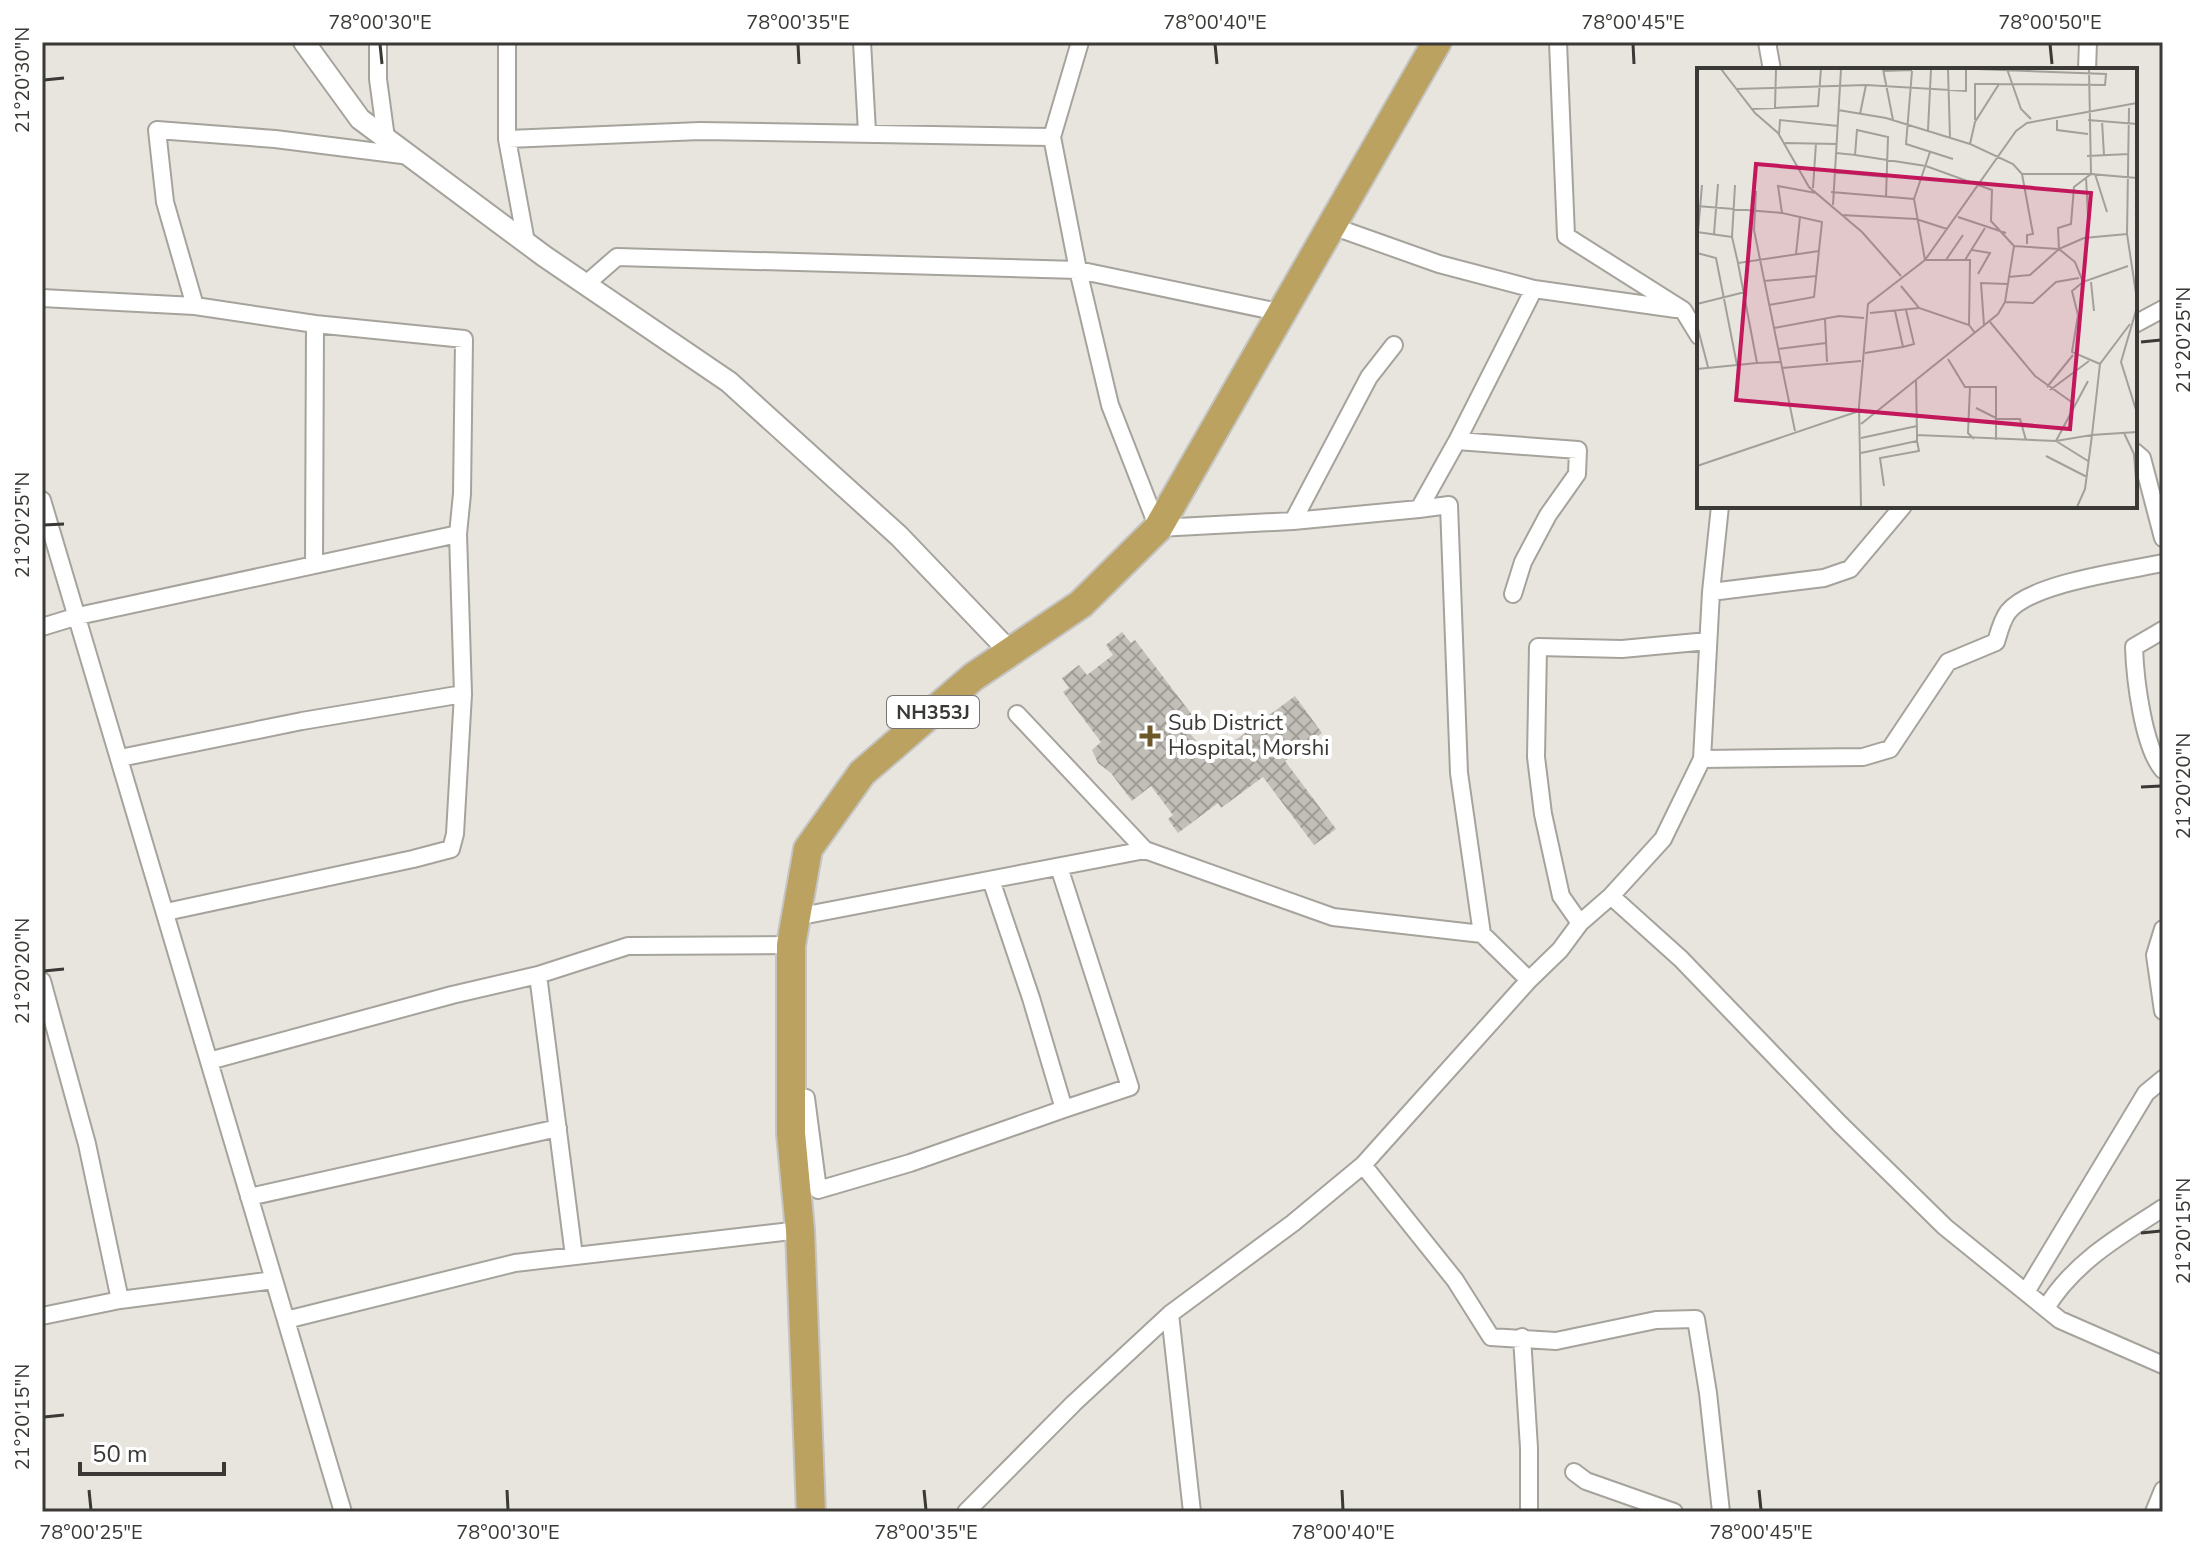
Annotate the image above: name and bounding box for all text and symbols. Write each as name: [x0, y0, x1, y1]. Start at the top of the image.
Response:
text: 78°00'30"E: [328, 9, 432, 36]
text: 78°00'35"E: [746, 9, 850, 36]
text: 78°00'40"E: [1163, 9, 1267, 36]
text: 78°00'45"E: [1581, 9, 1685, 36]
text: 78°00'50"E: [1998, 9, 2102, 36]
text: 21°20'30"N: [9, 27, 36, 133]
inset map: [1697, 68, 2137, 508]
text: 21°20'25"N: [2170, 287, 2197, 393]
text: 21°20'25"N: [9, 472, 36, 578]
road number: NH353J: [887, 696, 979, 728]
place label: Sub District Hospital, Morshi: [1168, 708, 1329, 763]
marker: Sub District Hospital, Morshi: [1139, 725, 1161, 747]
text: 21°20'20"N: [2170, 733, 2197, 839]
text: 21°20'20"N: [9, 918, 36, 1024]
text: 21°20'15"N: [2170, 1178, 2197, 1284]
text: 21°20'15"N: [9, 1364, 36, 1470]
scale bar: [80, 1426, 224, 1476]
text: 50 m: [92, 1438, 148, 1470]
text: 78°00'25"E: [39, 1519, 143, 1546]
text: 78°00'30"E: [456, 1519, 560, 1546]
text: 78°00'35"E: [874, 1519, 978, 1546]
text: 78°00'40"E: [1291, 1519, 1395, 1546]
text: 78°00'45"E: [1709, 1519, 1813, 1546]

